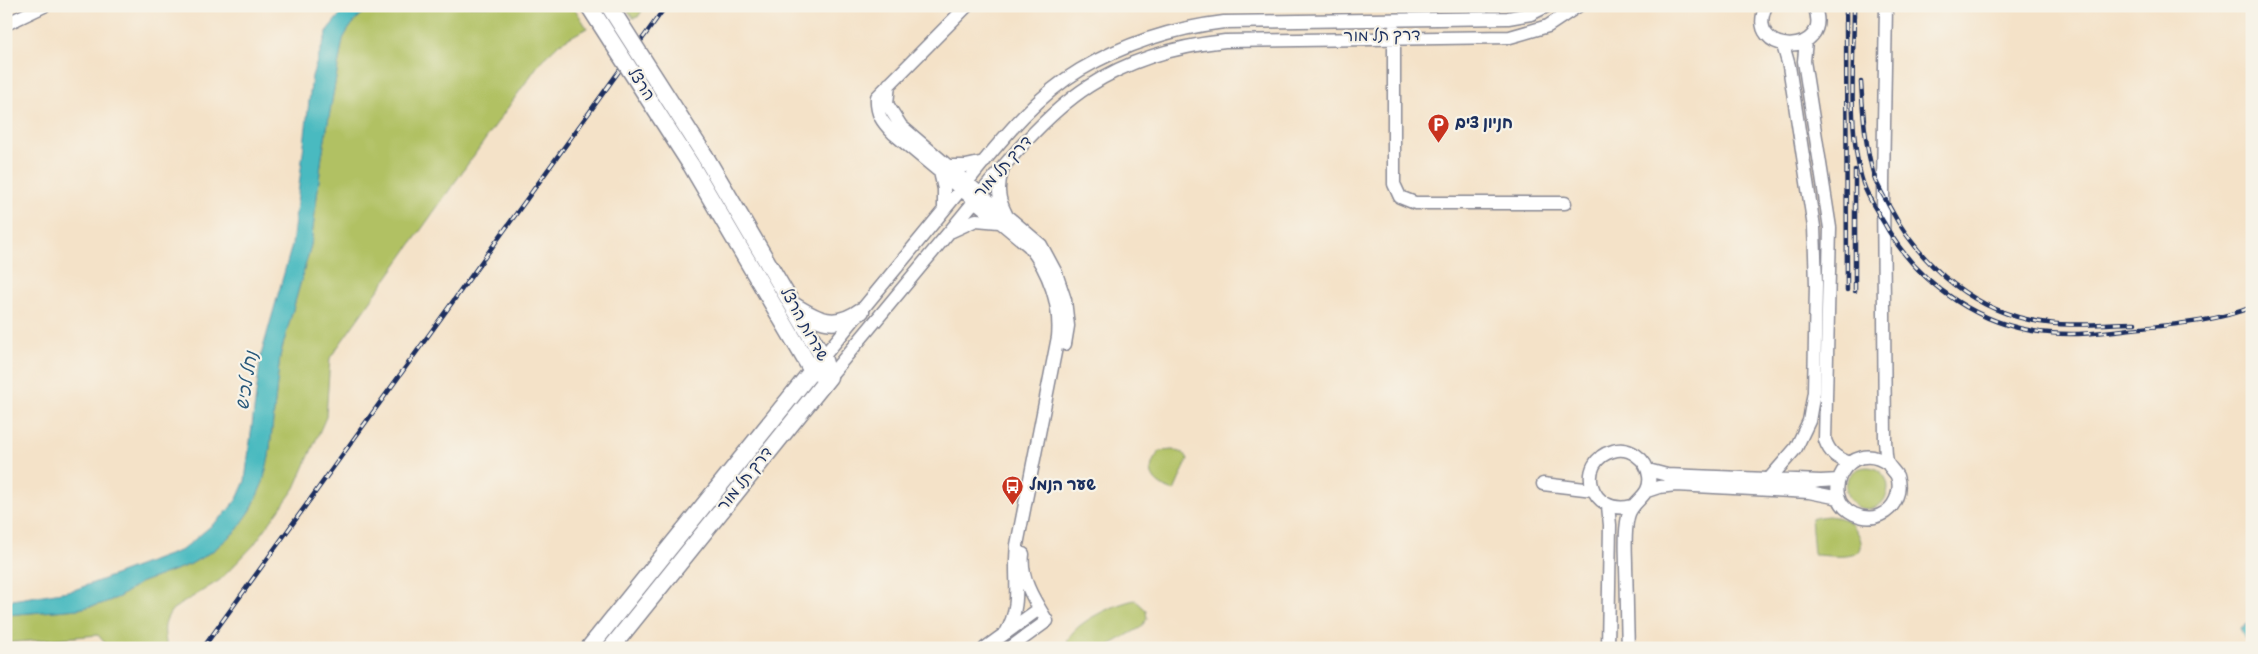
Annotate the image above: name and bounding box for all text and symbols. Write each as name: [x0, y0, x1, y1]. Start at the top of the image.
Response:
street label: דרך תל מור: [1343, 25, 1421, 49]
street label: הרצל: [621, 64, 659, 106]
parking icon: חניון צים: [1427, 112, 1451, 143]
place label: חניון צים: [1455, 113, 1513, 136]
street label: דרך תל מור: [970, 132, 1038, 204]
street label: שדרות הרצל: [773, 284, 833, 366]
water label: נחל לכיש: [232, 348, 266, 412]
street label: דרך תל מור: [713, 443, 779, 517]
bus stop icon: שער הנמל: [1001, 474, 1025, 505]
place label: שער הנמל: [1029, 475, 1096, 498]

